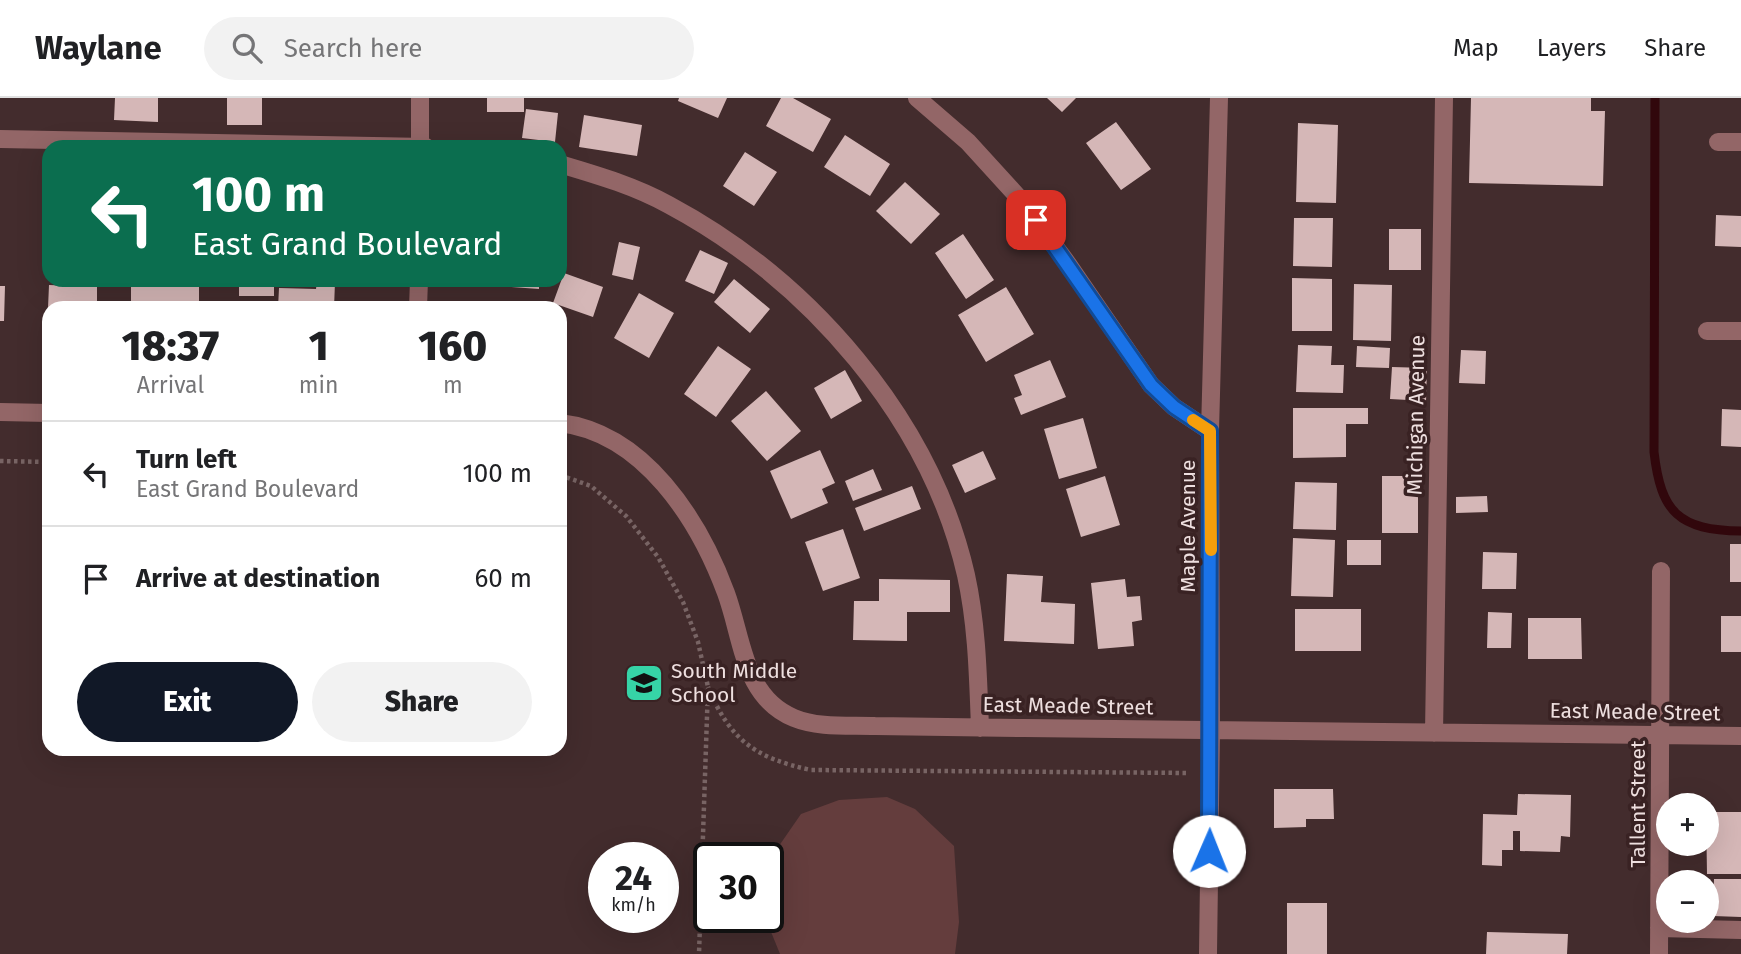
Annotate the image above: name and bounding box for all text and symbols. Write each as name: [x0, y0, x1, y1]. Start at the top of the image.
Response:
search box: [204, 17, 694, 80]
text: Waylane: [35, 28, 162, 68]
icon: search: [228, 29, 266, 67]
text: Search here: [284, 33, 423, 64]
text: Map: [1453, 34, 1499, 62]
text: Layers: [1537, 34, 1606, 62]
text: Share: [1644, 34, 1706, 62]
text: 100 m: [192, 165, 325, 224]
icon: left: [77, 168, 168, 259]
pin: [1006, 190, 1066, 250]
icon: arrive: [1017, 201, 1055, 239]
text: East Grand Boulevard: [192, 225, 502, 263]
text: 18:37: [122, 321, 219, 371]
text: 1: [309, 321, 329, 371]
text: 160: [418, 321, 487, 371]
street label: Michigan Avenue: [1402, 335, 1430, 495]
text: Arrival: [137, 371, 204, 399]
text: min: [299, 371, 339, 399]
text: m: [443, 371, 463, 399]
text: Turn left: [136, 444, 237, 475]
icon: left: [77, 455, 115, 493]
text: 100 m: [463, 458, 532, 489]
street label: Maple Avenue: [1175, 460, 1201, 593]
text: East Grand Boulevard: [136, 475, 359, 503]
icon: arrive: [77, 560, 115, 598]
text: Arrive at destination: [136, 563, 380, 594]
text: 60 m: [474, 563, 532, 594]
place label: South Middle School: [671, 658, 797, 708]
button: Exit: [77, 662, 298, 742]
button: Share: [312, 662, 532, 742]
school or university icon: South Middle School: [623, 662, 665, 704]
street label: East Meade Street: [982, 692, 1154, 720]
street label: East Meade Street: [1549, 698, 1721, 726]
street label: Tallent Street: [1625, 740, 1651, 868]
map controls: [1656, 793, 1719, 933]
button: +: [1656, 793, 1719, 856]
position arrow: [1172, 814, 1246, 888]
speed limit sign: 30: [693, 842, 784, 933]
text: 24: [615, 857, 652, 899]
button: −: [1656, 870, 1719, 933]
text: km/h: [611, 894, 656, 916]

